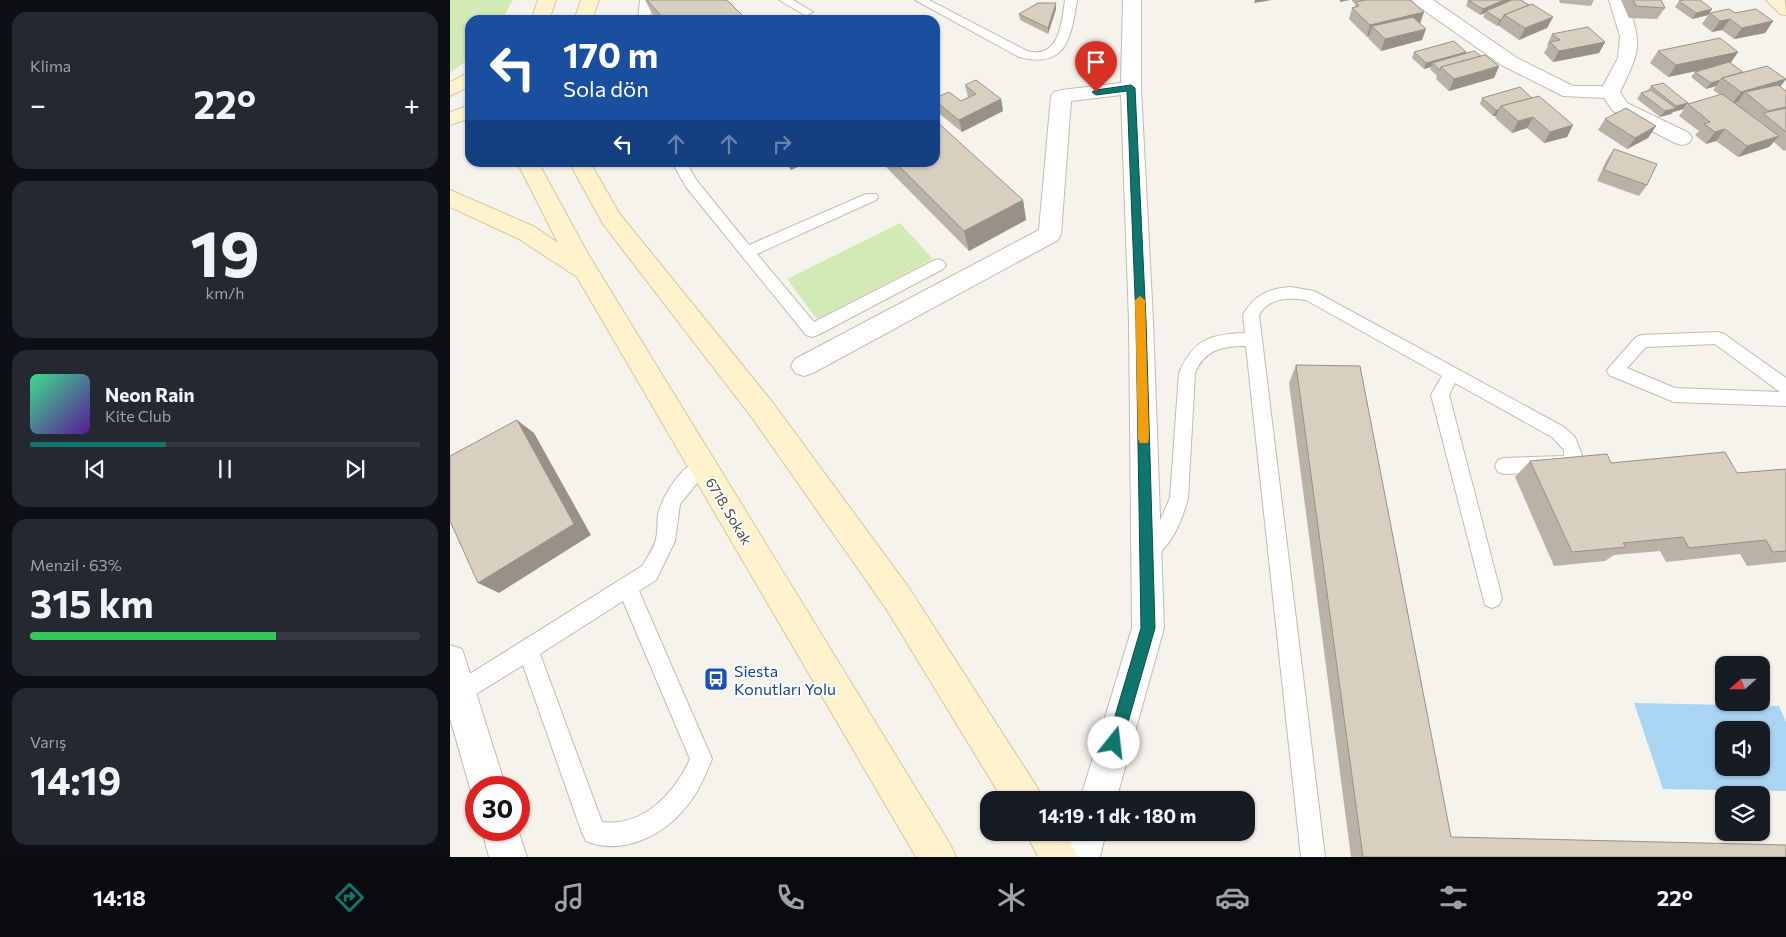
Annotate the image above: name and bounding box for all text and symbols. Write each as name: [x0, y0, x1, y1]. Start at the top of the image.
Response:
text: 170 m: [563, 32, 658, 75]
icon: left: [480, 35, 545, 100]
pin: [1075, 41, 1117, 92]
icon: arrive: [1082, 48, 1110, 76]
text: Klima: [30, 56, 71, 75]
text: Sola dön: [563, 75, 649, 102]
text: 22°: [193, 80, 256, 127]
text: −: [30, 87, 46, 121]
text: +: [404, 87, 420, 121]
icon: left: [609, 130, 637, 158]
icon: ahead: [662, 130, 690, 158]
icon: ahead: [715, 130, 743, 158]
icon: right: [768, 130, 796, 158]
text: 19: [190, 211, 260, 290]
text: km/h: [206, 283, 244, 302]
text: Neon Rain: [105, 383, 195, 406]
text: Kite Club: [105, 406, 171, 425]
icon: previous: [81, 455, 109, 483]
icon: pause: [211, 455, 239, 483]
icon: next: [341, 455, 369, 483]
street label: 6718. Sokak: [702, 474, 756, 548]
text: Menzil · 63%: [30, 555, 122, 574]
text: 315 km: [30, 579, 154, 626]
north arrow: [1715, 656, 1770, 711]
map controls: [1715, 656, 1770, 841]
place label: Siesta Konutları Yolu: [734, 661, 836, 698]
bus stop icon: Siesta Konutları Yolu: [703, 666, 729, 692]
position arrow: [1087, 716, 1139, 768]
button: sound: [1715, 721, 1770, 776]
text: Varış: [30, 732, 66, 751]
text: 14:19: [30, 756, 121, 803]
speed limit sign: 30: [465, 776, 530, 841]
button: layers: [1715, 786, 1770, 841]
text: 14:19 · 1 dk · 180 m: [1039, 804, 1196, 827]
icon: directions: [332, 880, 367, 915]
icon: music: [552, 880, 587, 915]
icon: phone: [773, 880, 808, 915]
icon: climate: [994, 880, 1029, 915]
icon: car: [1215, 880, 1250, 915]
icon: filters: [1436, 880, 1471, 915]
text: 14:18: [93, 884, 146, 911]
text: 22°: [1657, 884, 1693, 911]

